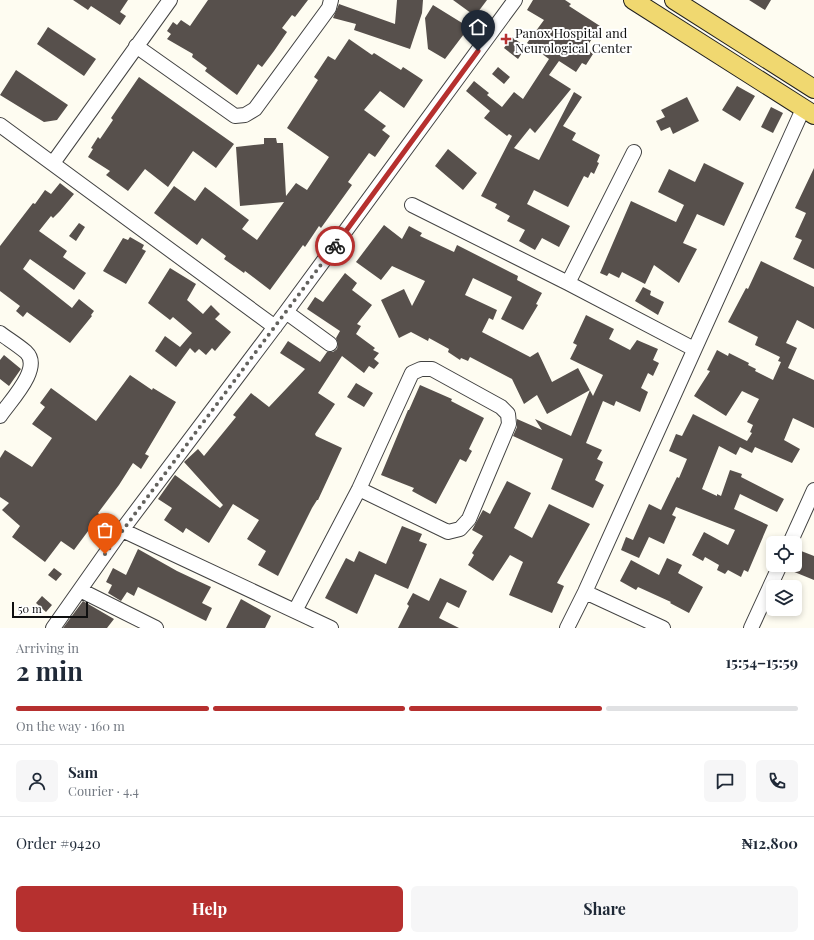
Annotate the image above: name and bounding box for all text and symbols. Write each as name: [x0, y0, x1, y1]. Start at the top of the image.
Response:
pin: [461, 10, 495, 51]
icon: home: [467, 16, 489, 38]
place label: Panox Hospital and Neurological Center: [515, 24, 632, 56]
marker: Panox Hospital and Neurological Center: [500, 33, 512, 45]
courier: [315, 226, 355, 266]
icon: bike: [324, 235, 346, 257]
pin: [88, 513, 122, 554]
icon: bag: [94, 519, 116, 541]
map controls: [766, 536, 802, 616]
button: locate: [766, 536, 802, 572]
button: layers: [766, 580, 802, 616]
scale bar: [12, 600, 88, 619]
text: 50 m: [18, 601, 42, 616]
text: Arriving in: [16, 639, 79, 656]
text: 15:54–15:59: [725, 652, 798, 672]
text: 2 min: [16, 653, 83, 688]
text: On the way · 160 m: [16, 717, 125, 734]
button: person: [16, 760, 58, 802]
button: chat: [704, 760, 746, 802]
button: phone: [756, 760, 798, 802]
text: Sam: [68, 762, 98, 782]
text: Courier · 4.4: [68, 782, 139, 799]
text: Order #9420: [16, 833, 101, 853]
text: ₦12,800: [742, 833, 798, 853]
button: Help: [16, 886, 403, 932]
button: Share: [411, 886, 798, 932]

